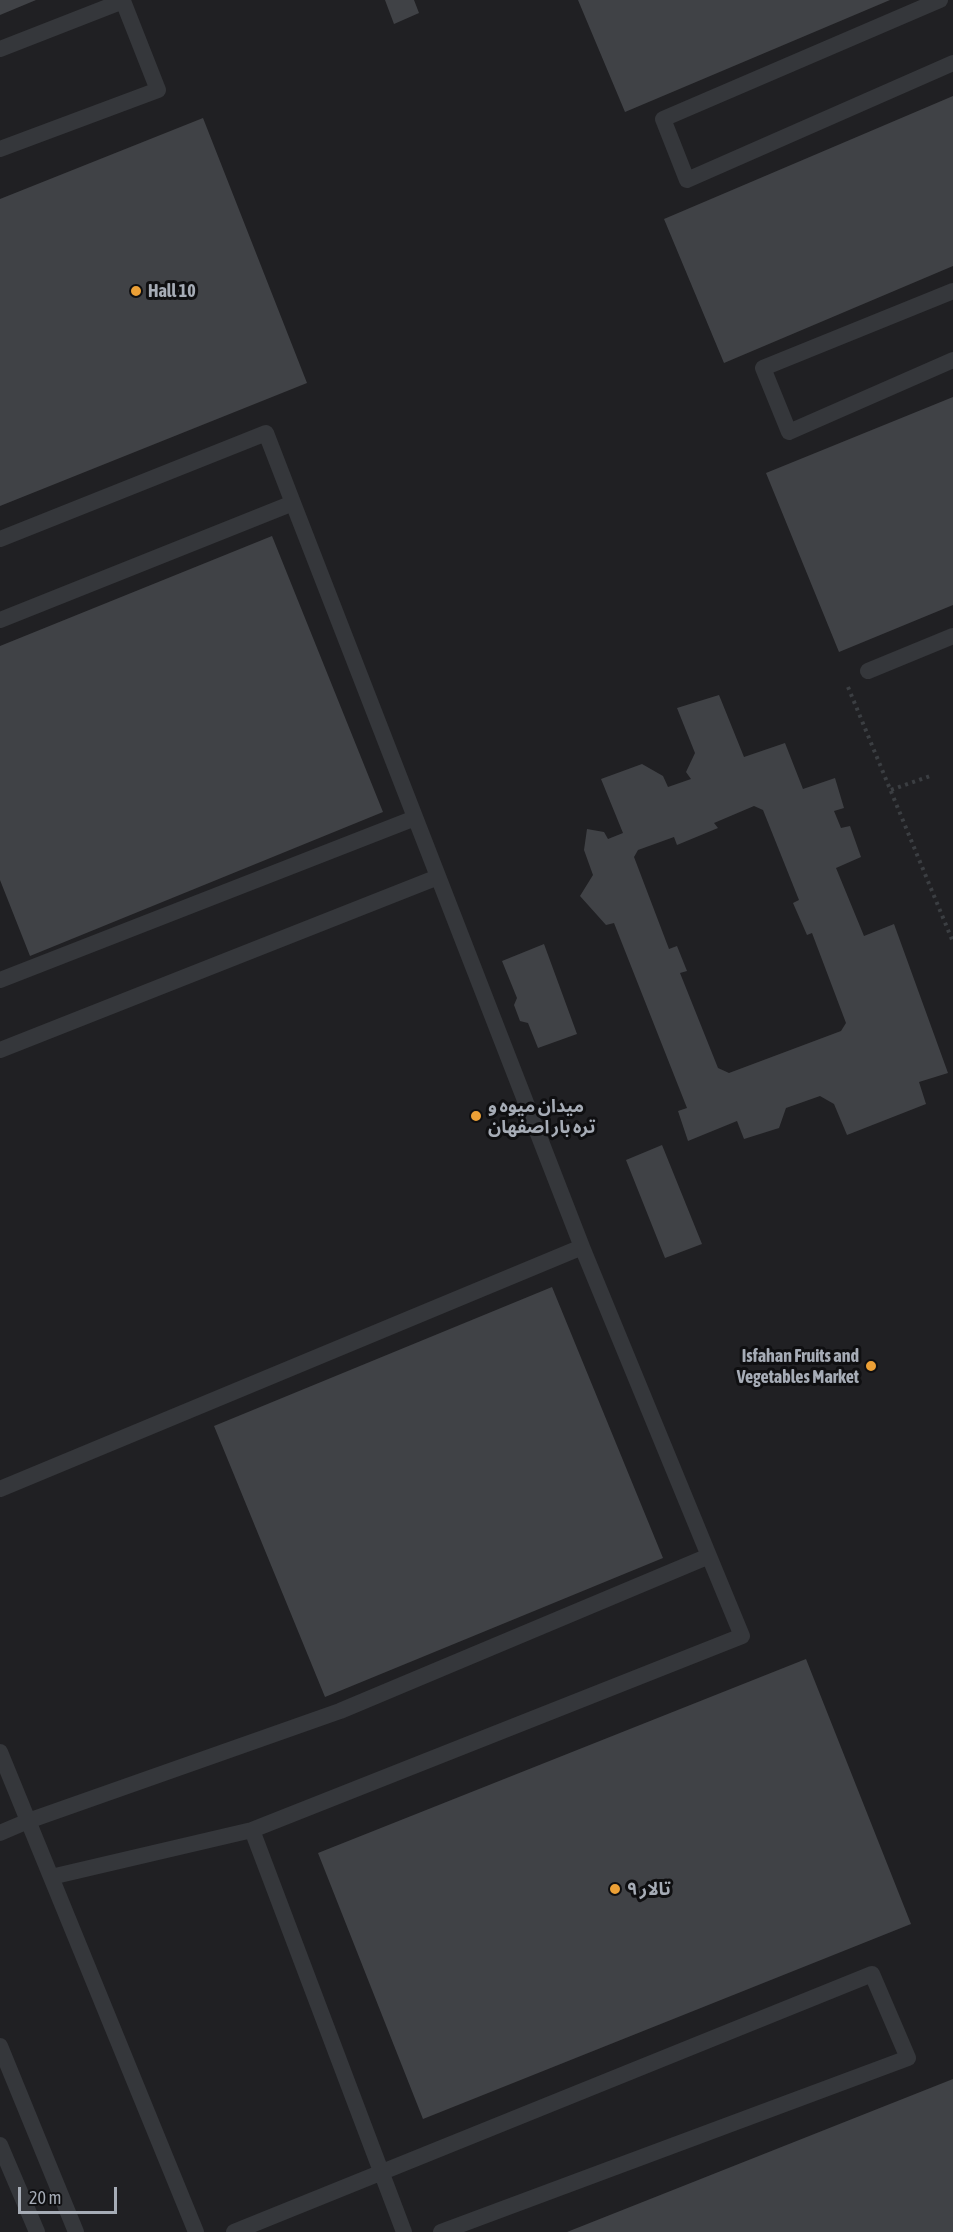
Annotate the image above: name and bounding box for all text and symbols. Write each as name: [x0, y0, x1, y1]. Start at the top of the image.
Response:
place label: Hall 10: [148, 280, 196, 302]
marker: Hall 10: [129, 284, 143, 298]
place label: میدان میوه و تره بار اصفهان: [488, 1095, 595, 1138]
marker: میدان میوه و تره بار اصفهان: [469, 1109, 483, 1123]
place label: Isfahan Fruits and Vegetables Market: [737, 1345, 859, 1388]
marker: Isfahan Fruits and Vegetables Market: [864, 1359, 878, 1373]
place label: تالار ۹: [627, 1878, 671, 1900]
marker: تالار ۹: [608, 1882, 622, 1896]
scale bar: [21, 2175, 120, 2213]
text: 20 m: [29, 2187, 61, 2208]

